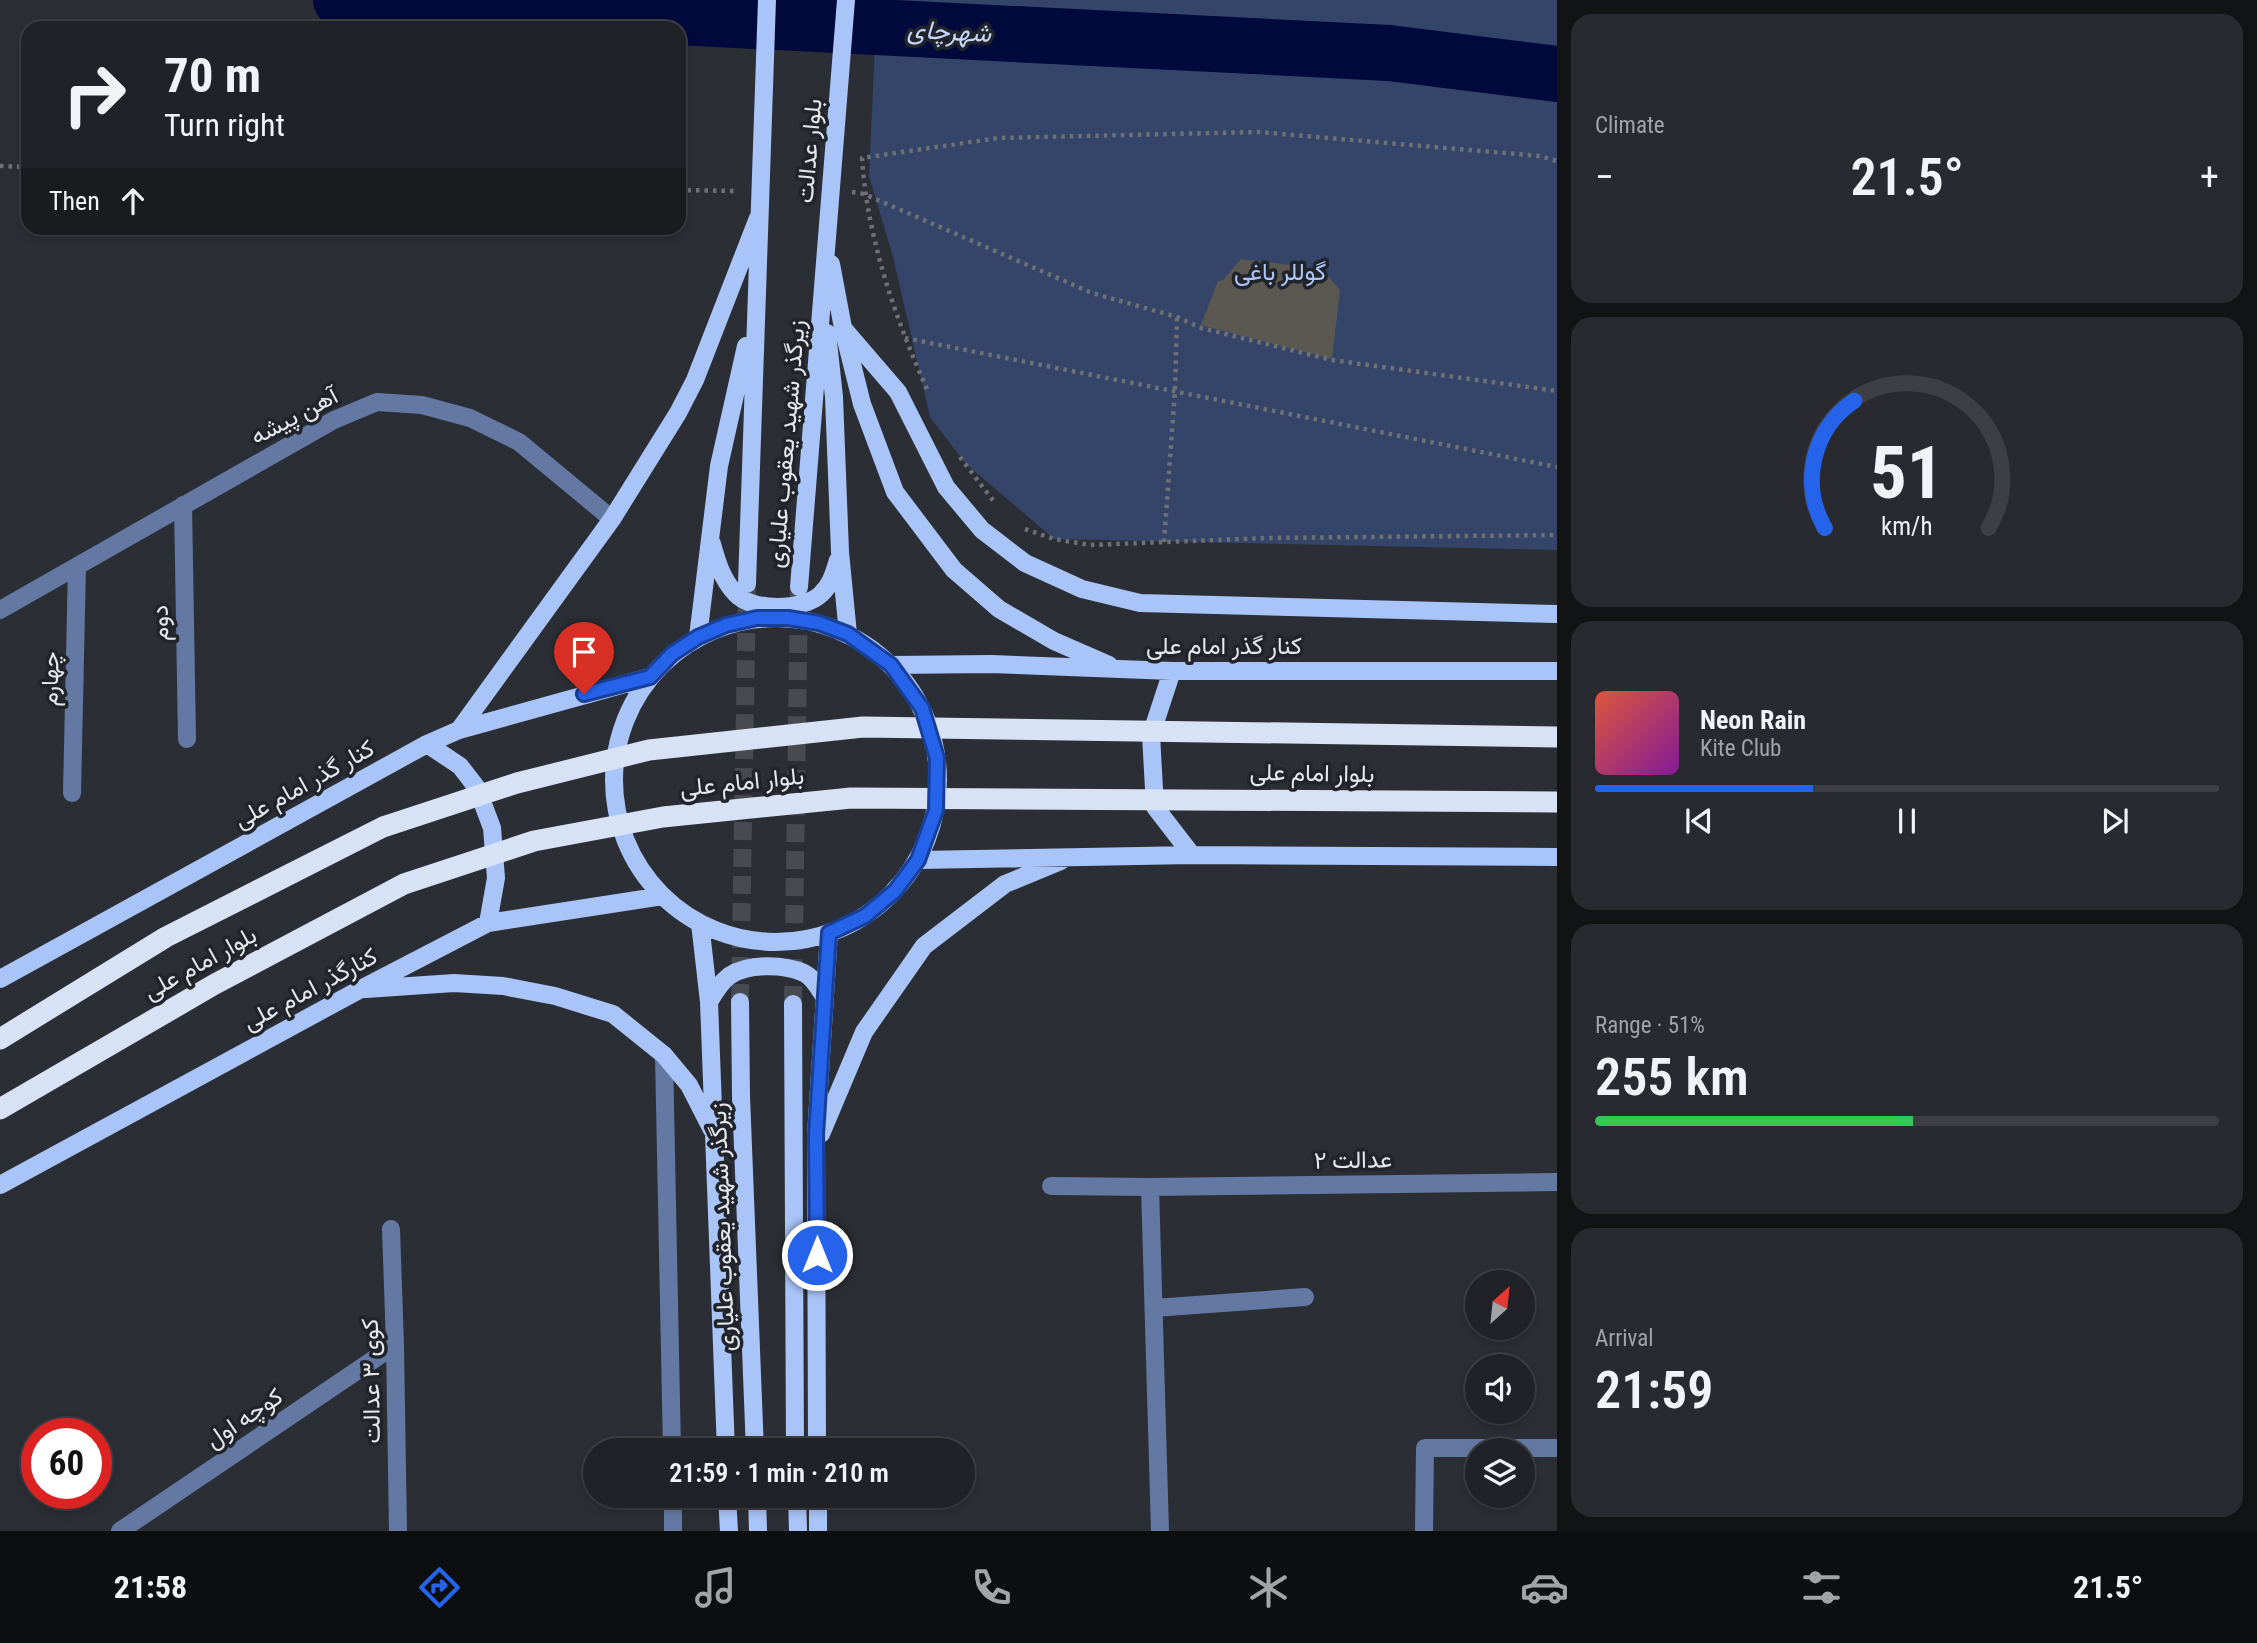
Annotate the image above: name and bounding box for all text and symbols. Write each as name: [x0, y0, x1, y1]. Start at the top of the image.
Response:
water label: شهرچای: [906, 14, 993, 51]
text: 70 m: [164, 47, 261, 104]
icon: right: [49, 49, 140, 140]
street label: بلوار عدالت: [790, 98, 829, 204]
text: Turn right: [164, 106, 285, 144]
text: Climate: [1595, 112, 1665, 139]
text: 21.5°: [1850, 147, 1964, 208]
text: −: [1595, 155, 1614, 199]
text: +: [2200, 155, 2219, 199]
icon: ahead: [114, 182, 152, 220]
text: Then: [49, 186, 100, 216]
park label: گوللر باغی: [1234, 258, 1326, 287]
street label: زیرگذر شهید یعقوب علیاری: [761, 319, 812, 569]
street label: آهن پیشه: [246, 380, 345, 452]
text: 51: [1870, 431, 1944, 517]
text: km/h: [1881, 512, 1933, 541]
street label: دوم: [146, 605, 176, 641]
pin: [554, 622, 614, 694]
street label: کنار گذر امام علی: [1146, 632, 1302, 662]
icon: arrive: [565, 633, 603, 671]
street label: چهارم: [36, 651, 66, 707]
text: Neon Rain: [1700, 705, 1806, 735]
street label: کنار گذر امام علی: [229, 734, 380, 836]
text: Kite Club: [1700, 735, 1781, 762]
street label: بلوار امام علی: [1249, 758, 1375, 790]
street label: بلوار امام علی: [678, 762, 806, 804]
icon: previous: [1680, 802, 1718, 840]
icon: pause: [1888, 802, 1926, 840]
icon: next: [2096, 802, 2134, 840]
street label: بلوار امام علی: [139, 920, 262, 1007]
street label: کنارگذر امام علی: [238, 942, 383, 1038]
text: Range · 51%: [1595, 1012, 1705, 1039]
text: 255 km: [1595, 1047, 1749, 1108]
street label: زیرگذر شهید یعقوب علیاری: [704, 1102, 741, 1352]
street label: عدالت ۲: [1314, 1145, 1392, 1175]
position arrow: [780, 1218, 854, 1292]
north arrow: [1465, 1270, 1535, 1340]
map controls: [1465, 1270, 1535, 1508]
street label: کوی ۳ عدالت: [356, 1318, 387, 1444]
text: Arrival: [1595, 1325, 1654, 1352]
button: sound: [1465, 1354, 1535, 1424]
text: 21:59: [1595, 1360, 1713, 1421]
street label: کوچه اول: [200, 1382, 289, 1456]
speed limit sign: 60: [21, 1418, 112, 1509]
button: layers: [1465, 1438, 1535, 1508]
text: 21:59 · 1 min · 210 m: [669, 1458, 889, 1488]
icon: directions: [415, 1563, 464, 1612]
icon: music: [691, 1563, 740, 1612]
icon: phone: [967, 1563, 1016, 1612]
icon: climate: [1244, 1563, 1293, 1612]
icon: car: [1520, 1563, 1569, 1612]
icon: filters: [1797, 1563, 1846, 1612]
text: 21:58: [114, 1568, 187, 1606]
text: 21.5°: [2073, 1568, 2143, 1606]

